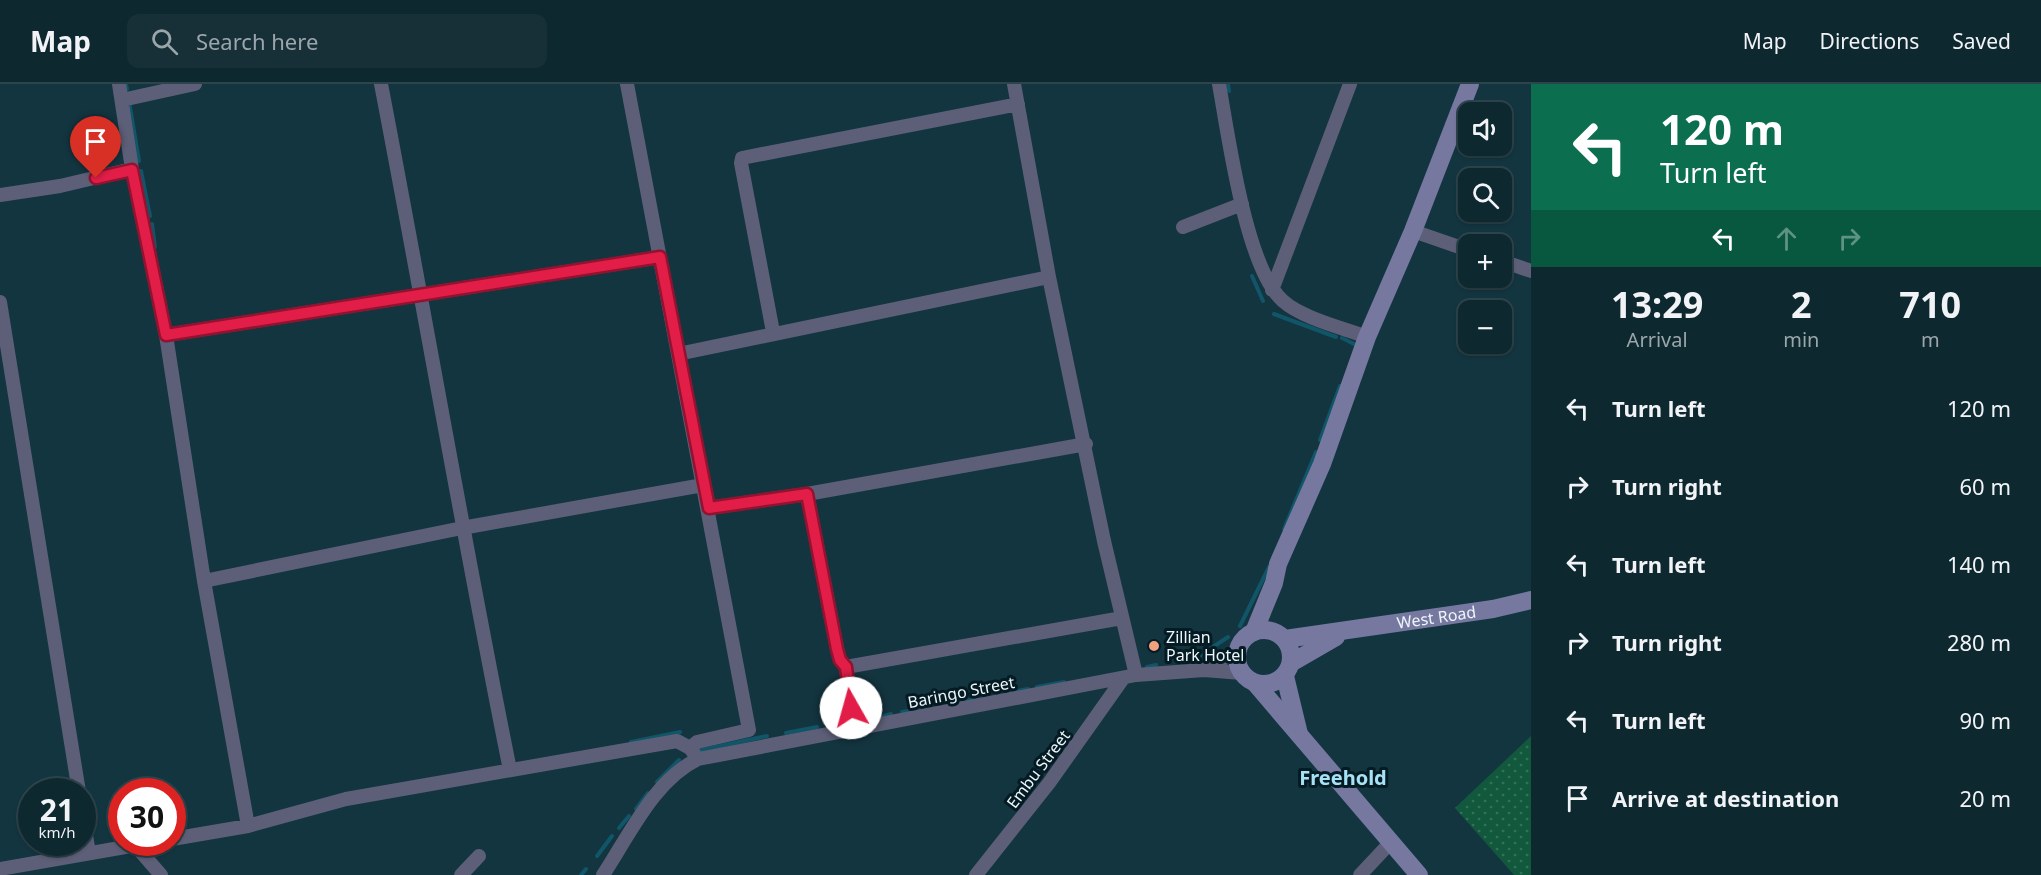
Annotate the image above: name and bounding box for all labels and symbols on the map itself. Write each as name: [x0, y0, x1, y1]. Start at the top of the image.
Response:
pin: [70, 116, 121, 178]
street label: West Road: [1395, 601, 1477, 634]
place label: Zillian Park Hotel: [1166, 626, 1244, 666]
marker: Zillian Park Hotel: [1147, 639, 1161, 653]
street label: Baringo Street: [906, 671, 1016, 713]
position arrow: [819, 676, 883, 740]
street label: Embu Street: [1001, 725, 1075, 813]
district label: Freehold: [1299, 764, 1387, 791]
speed limit sign: 30: [108, 778, 186, 856]

